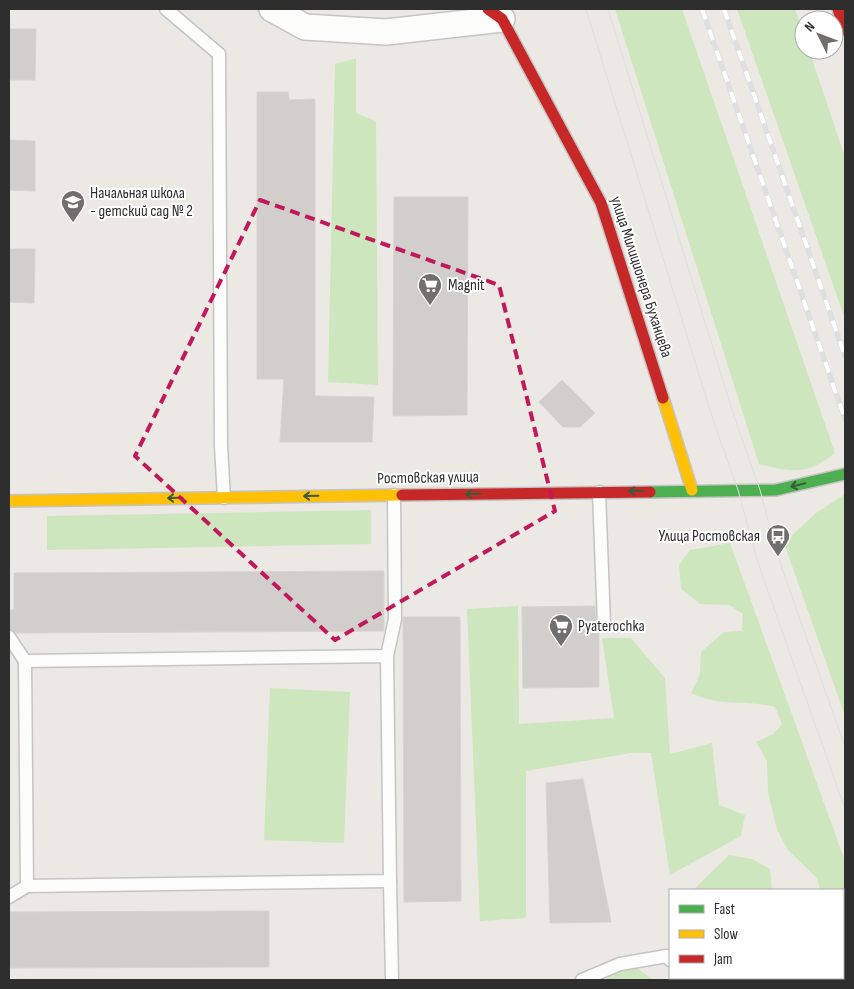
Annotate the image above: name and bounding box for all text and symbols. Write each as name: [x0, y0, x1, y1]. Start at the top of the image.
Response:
north arrow: [794, 10, 844, 60]
text: N: [801, 18, 819, 35]
place label: Начальная школа - детский сад № 2: [90, 184, 193, 221]
school or university icon: Начальная школа - детский сад № 2: [60, 189, 86, 223]
street label: улица Милиционера Буханцева: [606, 194, 676, 360]
supermarket icon: Magnit: [417, 272, 443, 306]
place label: Magnit: [448, 276, 485, 295]
street label: Ростовская улица: [377, 468, 479, 488]
one-way arrow: [790, 481, 806, 490]
one-way arrow: [628, 486, 644, 496]
one-way arrow: [466, 489, 482, 499]
one-way arrow: [303, 491, 320, 501]
one-way arrow: [167, 493, 184, 503]
bus stop icon: Улица Ростовская: [765, 523, 791, 557]
place label: Улица Ростовская: [658, 527, 760, 546]
supermarket icon: Pyaterochka: [548, 613, 574, 647]
place label: Pyaterochka: [578, 617, 645, 636]
legend: [669, 889, 844, 979]
text: Fast: [714, 900, 736, 919]
text: Slow: [714, 925, 738, 944]
text: Jam: [713, 950, 732, 969]

